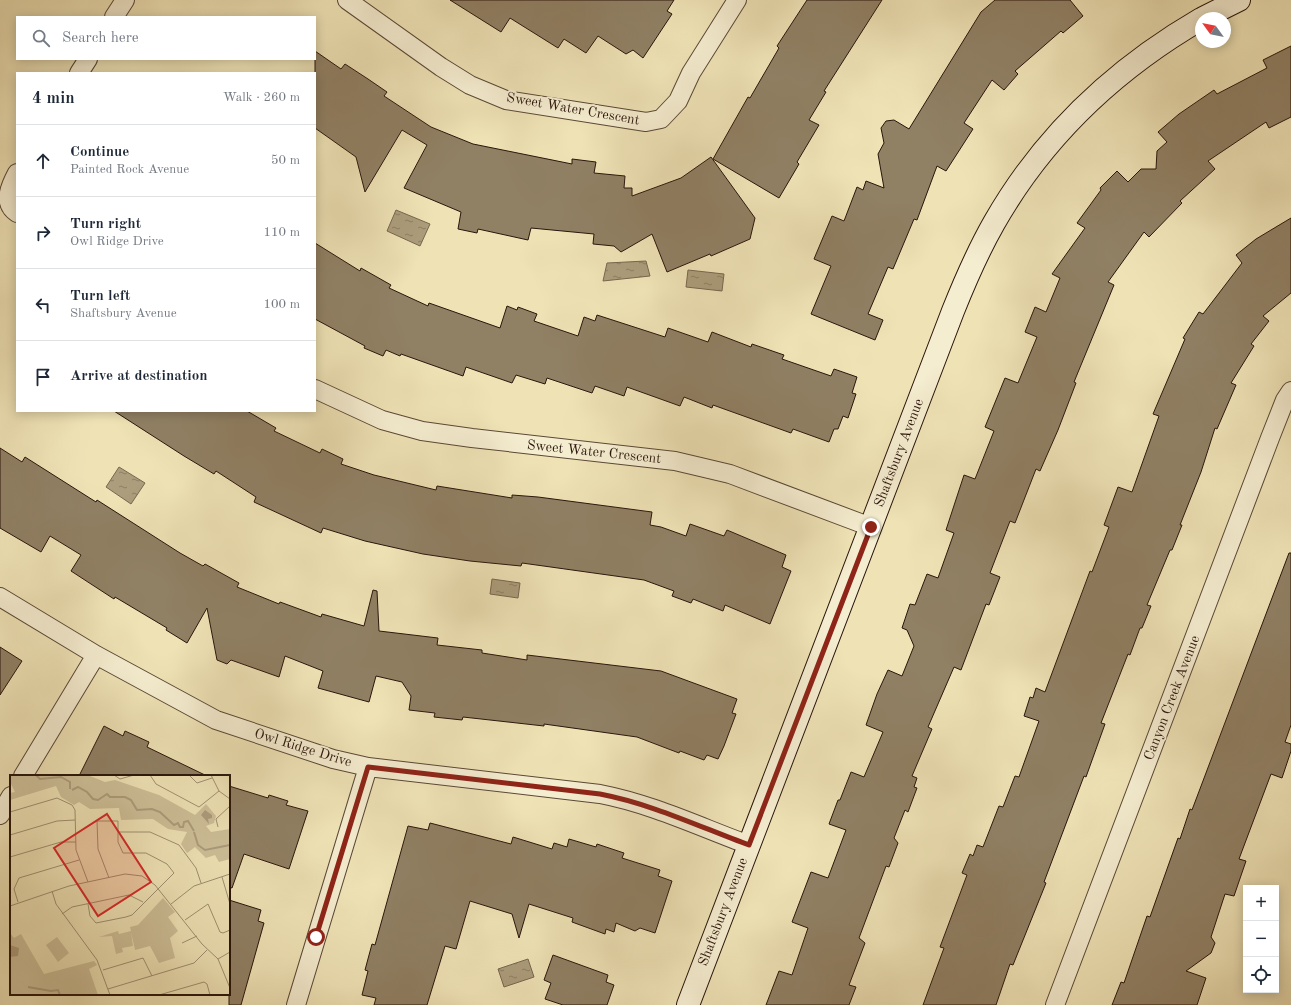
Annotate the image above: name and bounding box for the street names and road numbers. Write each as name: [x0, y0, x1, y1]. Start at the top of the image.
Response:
street label: Sweet Water Crescent: [505, 90, 641, 128]
street label: Shaftsbury Avenue: [872, 397, 926, 509]
street label: Sweet Water Crescent: [526, 438, 662, 466]
street label: Canyon Creek Avenue: [1142, 634, 1202, 762]
street label: Owl Ridge Drive: [253, 727, 353, 769]
street label: Shaftsbury Avenue: [696, 856, 750, 968]

